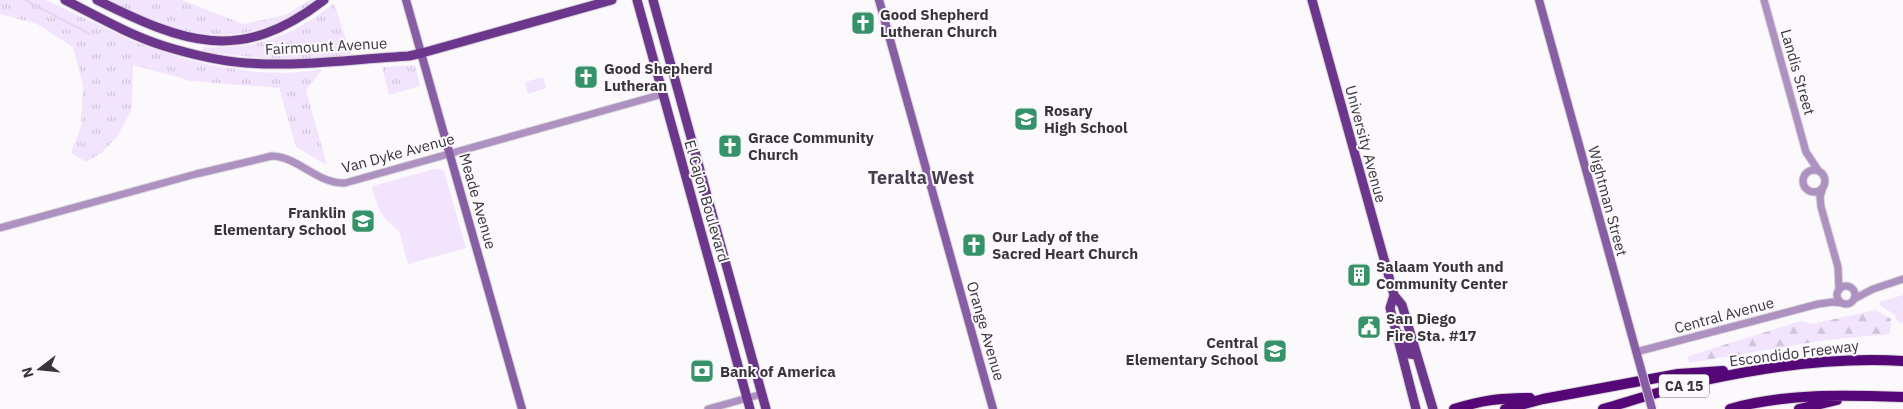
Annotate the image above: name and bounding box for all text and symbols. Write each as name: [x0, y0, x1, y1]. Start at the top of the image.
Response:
place label: Good Shepherd Lutheran Church: [880, 5, 997, 41]
church icon: Good Shepherd Lutheran Church: [850, 10, 876, 36]
street label: Landis Street: [1777, 27, 1819, 117]
street label: Fairmount Avenue: [264, 33, 388, 59]
place label: Good Shepherd Lutheran: [604, 59, 713, 95]
church icon: Good Shepherd Lutheran: [573, 64, 599, 90]
street label: University Avenue: [1341, 83, 1391, 205]
place label: Rosary High School: [1044, 101, 1128, 137]
school or university icon: Rosary High School: [1013, 106, 1039, 132]
place label: Grace Community Church: [748, 128, 874, 164]
street label: Van Dyke Avenue: [340, 129, 456, 177]
church icon: Grace Community Church: [717, 133, 743, 159]
street label: El Cajon Boulevard: [680, 138, 734, 264]
street label: Wightman Street: [1584, 144, 1632, 258]
street label: Meade Avenue: [455, 151, 501, 251]
district label: Teralta West: [868, 166, 974, 189]
place label: Franklin Elementary School: [214, 203, 346, 239]
school or university icon: Franklin Elementary School: [350, 208, 376, 234]
place label: Our Lady of the Sacred Heart Church: [992, 227, 1138, 263]
church icon: Our Lady of the Sacred Heart Church: [961, 232, 987, 258]
place label: Salaam Youth and Community Center: [1376, 257, 1508, 293]
building icon: Salaam Youth and Community Center: [1346, 262, 1372, 288]
street label: Orange Avenue: [963, 279, 1009, 383]
street label: Central Avenue: [1672, 293, 1776, 337]
place label: San Diego Fire Sta. #17: [1386, 309, 1476, 345]
public building icon: San Diego Fire Sta. #17: [1356, 314, 1382, 340]
place label: Central Elementary School: [1126, 333, 1258, 369]
street label: Escondido Freeway: [1728, 336, 1860, 370]
school or university icon: Central Elementary School: [1262, 338, 1288, 364]
north arrow: [15, 344, 65, 394]
bank icon: Bank of America: [689, 358, 715, 384]
place label: Bank of America: [720, 362, 836, 381]
text: N: [17, 365, 38, 380]
road number: CA 15: [1659, 374, 1709, 398]

